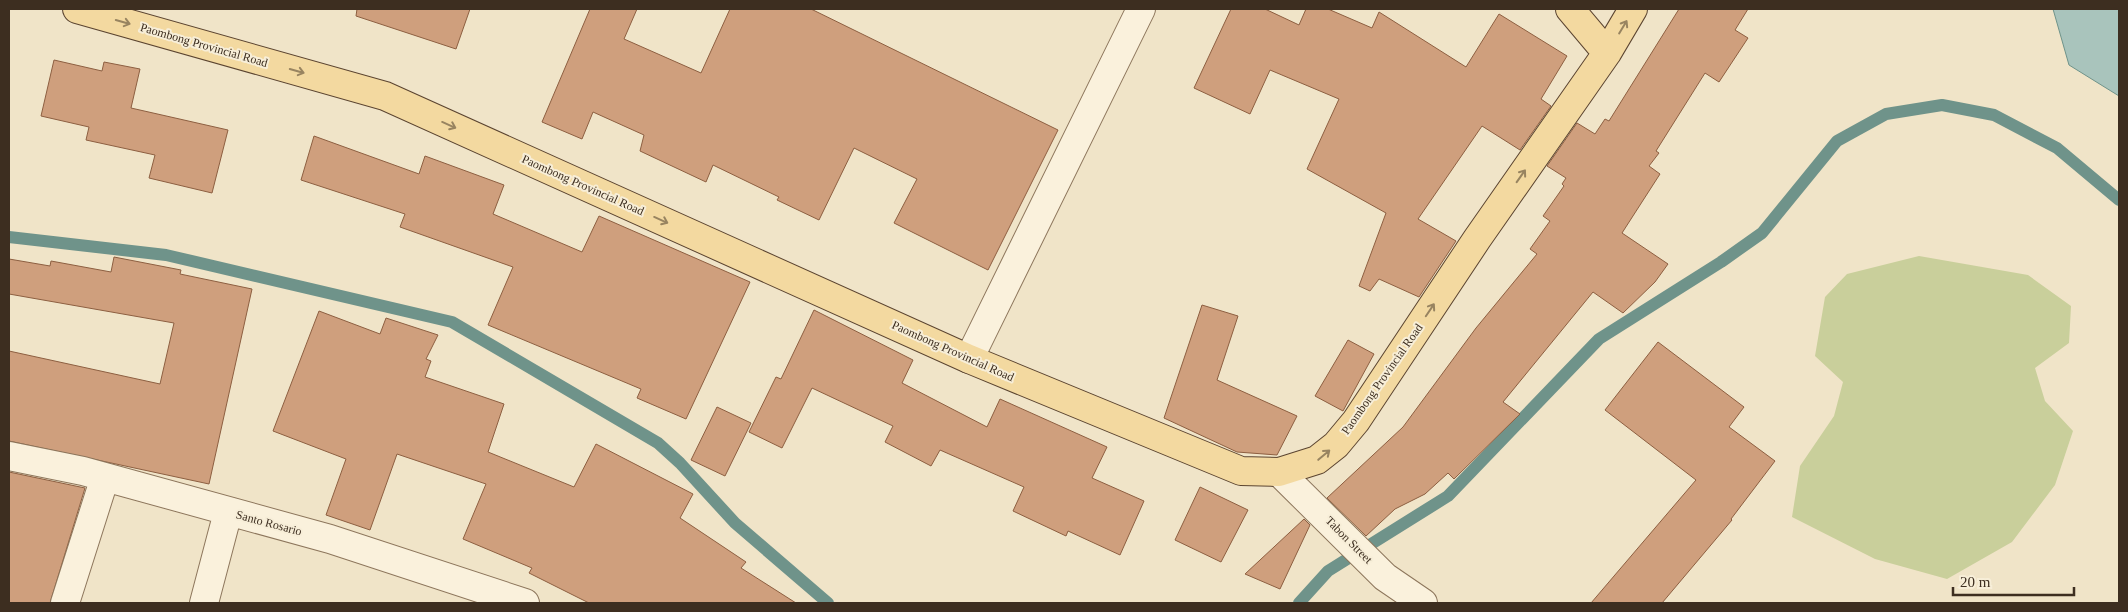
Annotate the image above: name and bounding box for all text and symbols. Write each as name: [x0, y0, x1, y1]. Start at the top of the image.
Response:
one-way arrow: [115, 18, 131, 27]
street label: Paombong Provincial Road: [139, 20, 269, 70]
one-way arrow: [1618, 20, 1628, 34]
one-way arrow: [288, 66, 304, 76]
one-way arrow: [441, 120, 456, 130]
street label: Paombong Provincial Road: [520, 152, 646, 218]
one-way arrow: [1516, 169, 1526, 183]
one-way arrow: [653, 216, 668, 226]
one-way arrow: [1425, 303, 1435, 317]
street label: Paombong Provincial Road: [890, 318, 1016, 384]
street label: Paombong Provincial Road: [1338, 321, 1426, 437]
one-way arrow: [1317, 449, 1330, 460]
street label: Santo Rosario: [235, 507, 303, 539]
street label: Tabon Street: [1323, 514, 1376, 567]
scale bar: [1953, 564, 2074, 596]
text: 20 m: [1960, 574, 1991, 590]

